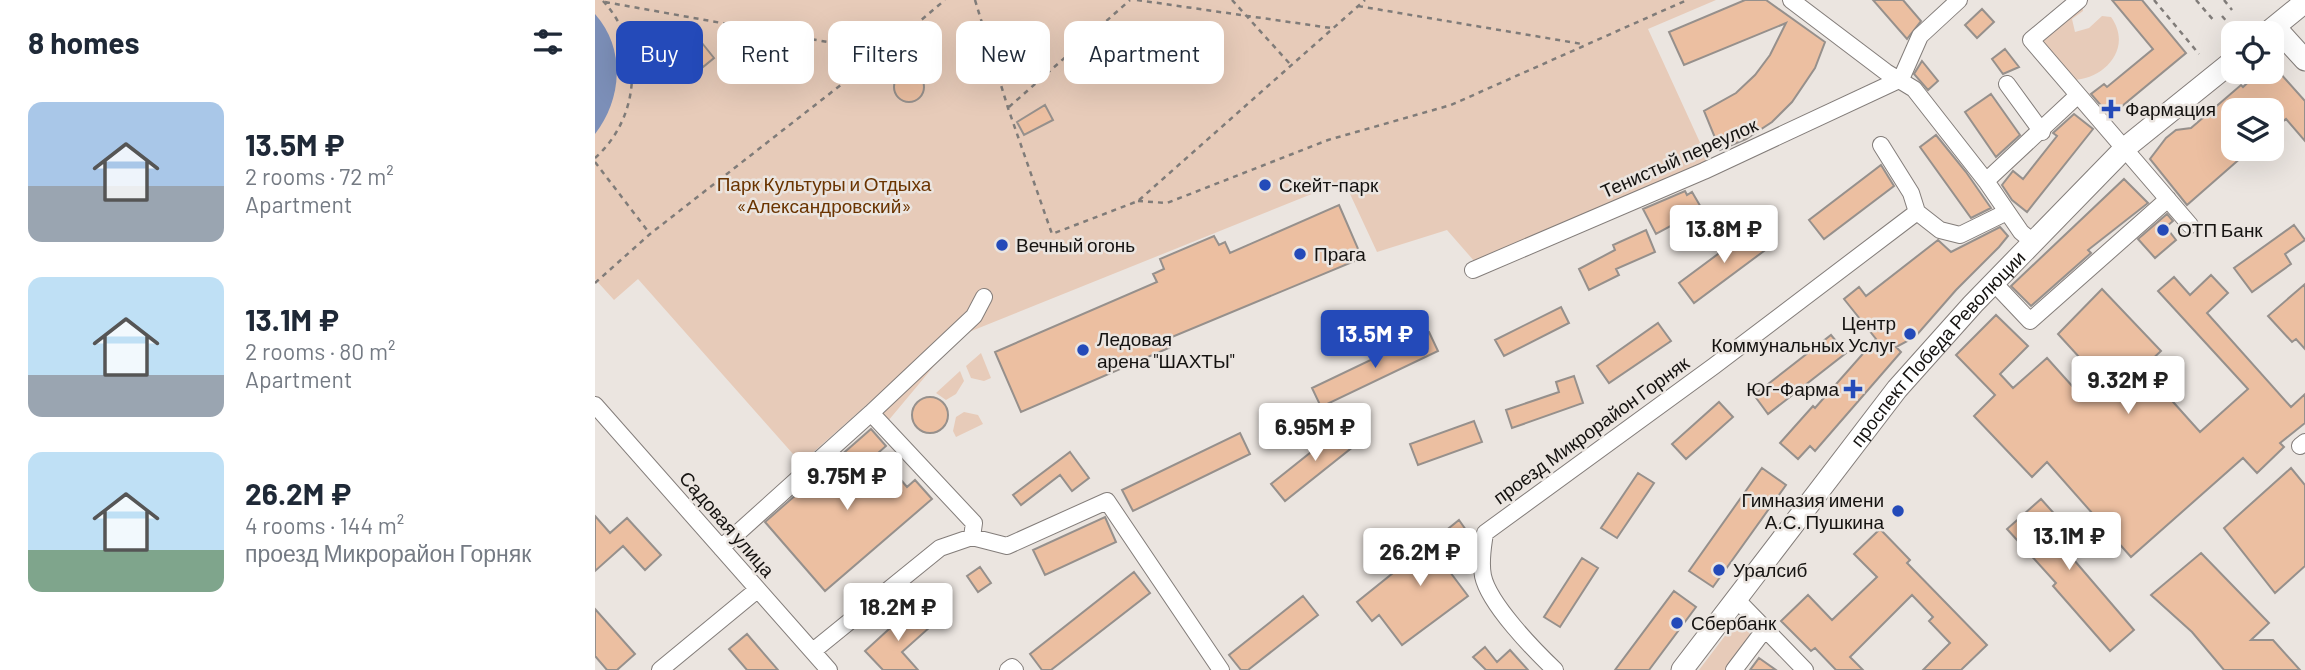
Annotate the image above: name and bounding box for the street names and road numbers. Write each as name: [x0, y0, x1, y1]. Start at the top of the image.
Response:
street label: Тенистый переулок: [1597, 112, 1762, 203]
street label: проспект Победа Революции: [1845, 246, 2030, 451]
street label: проезд Микрорайон Горняк: [1488, 350, 1694, 508]
street label: Садовая улица: [675, 466, 780, 582]

